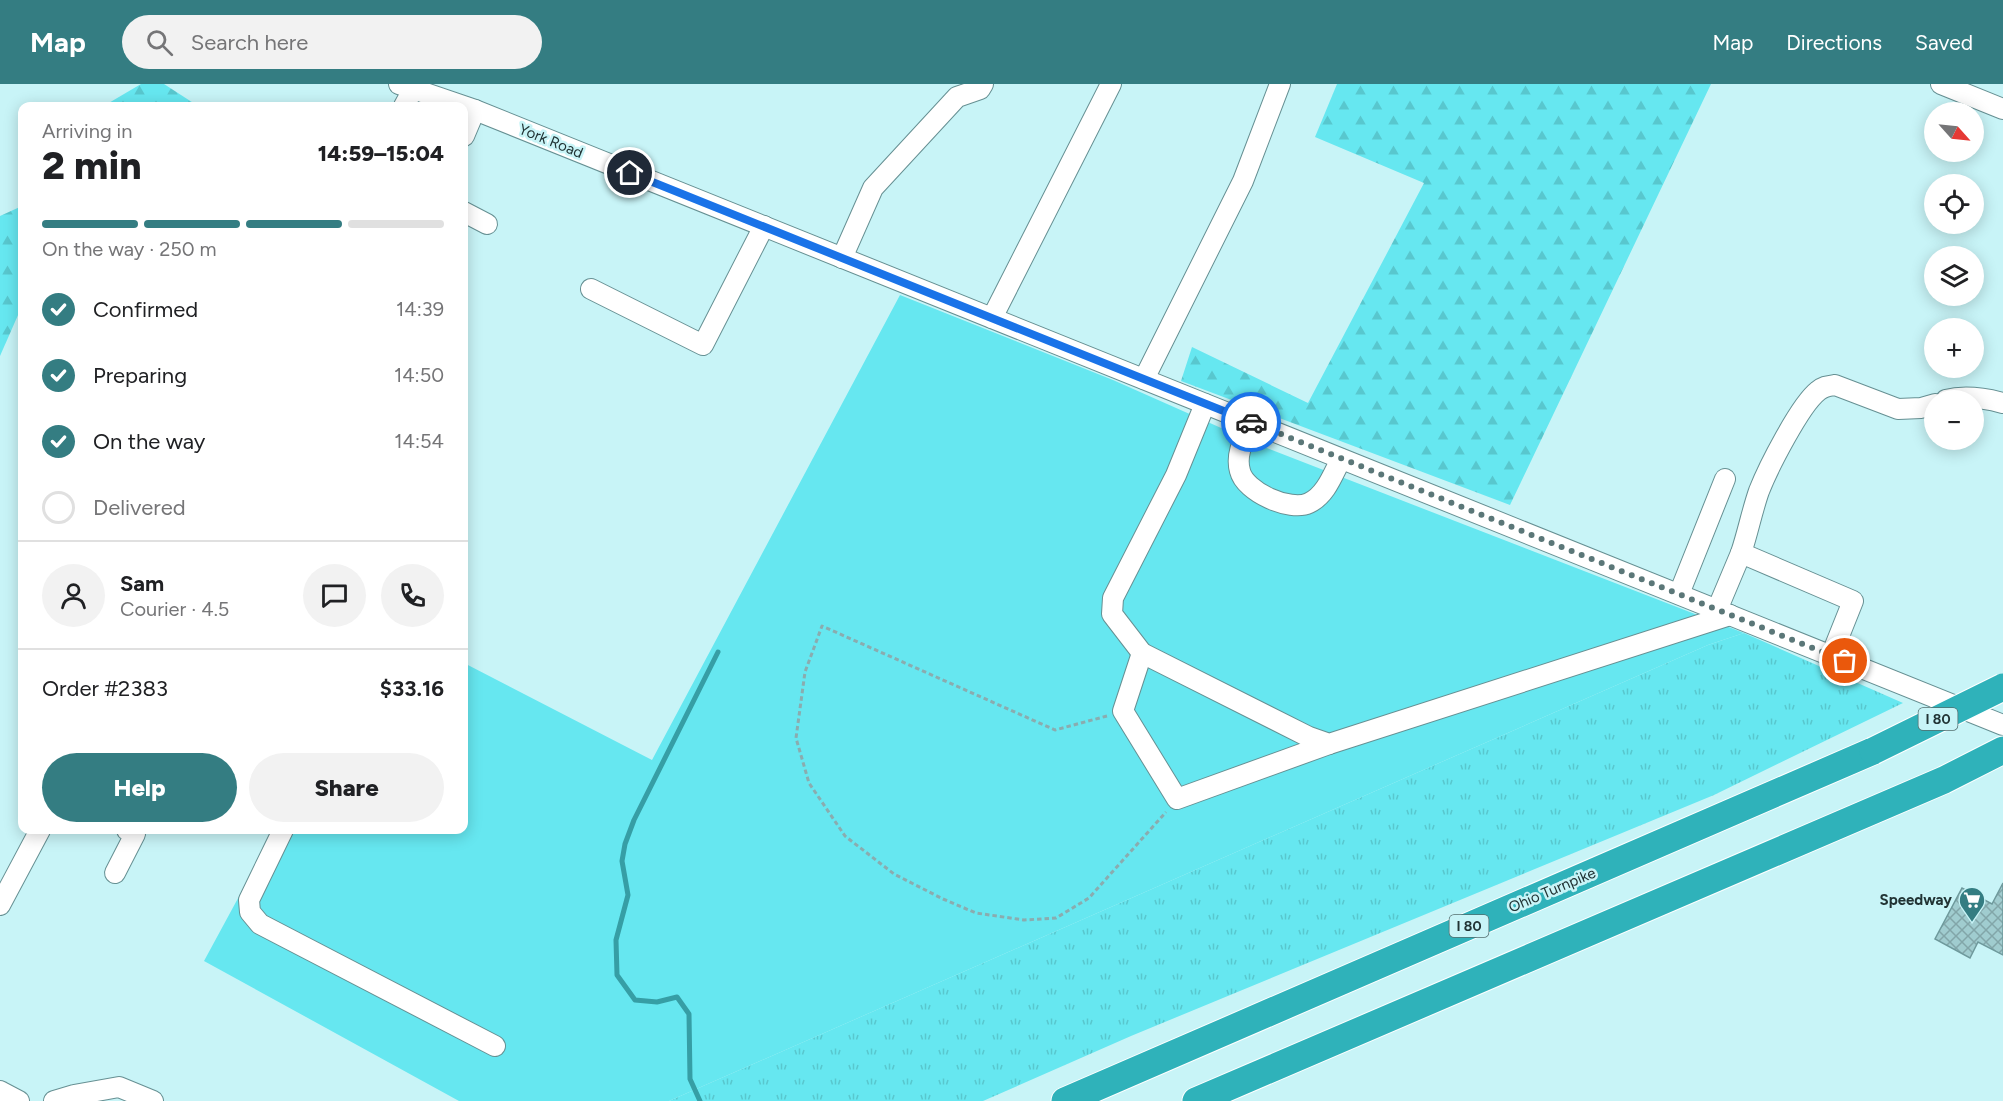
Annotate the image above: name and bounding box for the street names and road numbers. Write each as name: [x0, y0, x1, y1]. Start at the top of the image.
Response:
street label: York Road: [516, 120, 586, 162]
road number: I 80: [1918, 708, 1958, 730]
street label: Ohio Turnpike: [1506, 864, 1598, 916]
road number: I 80: [1450, 915, 1488, 937]

